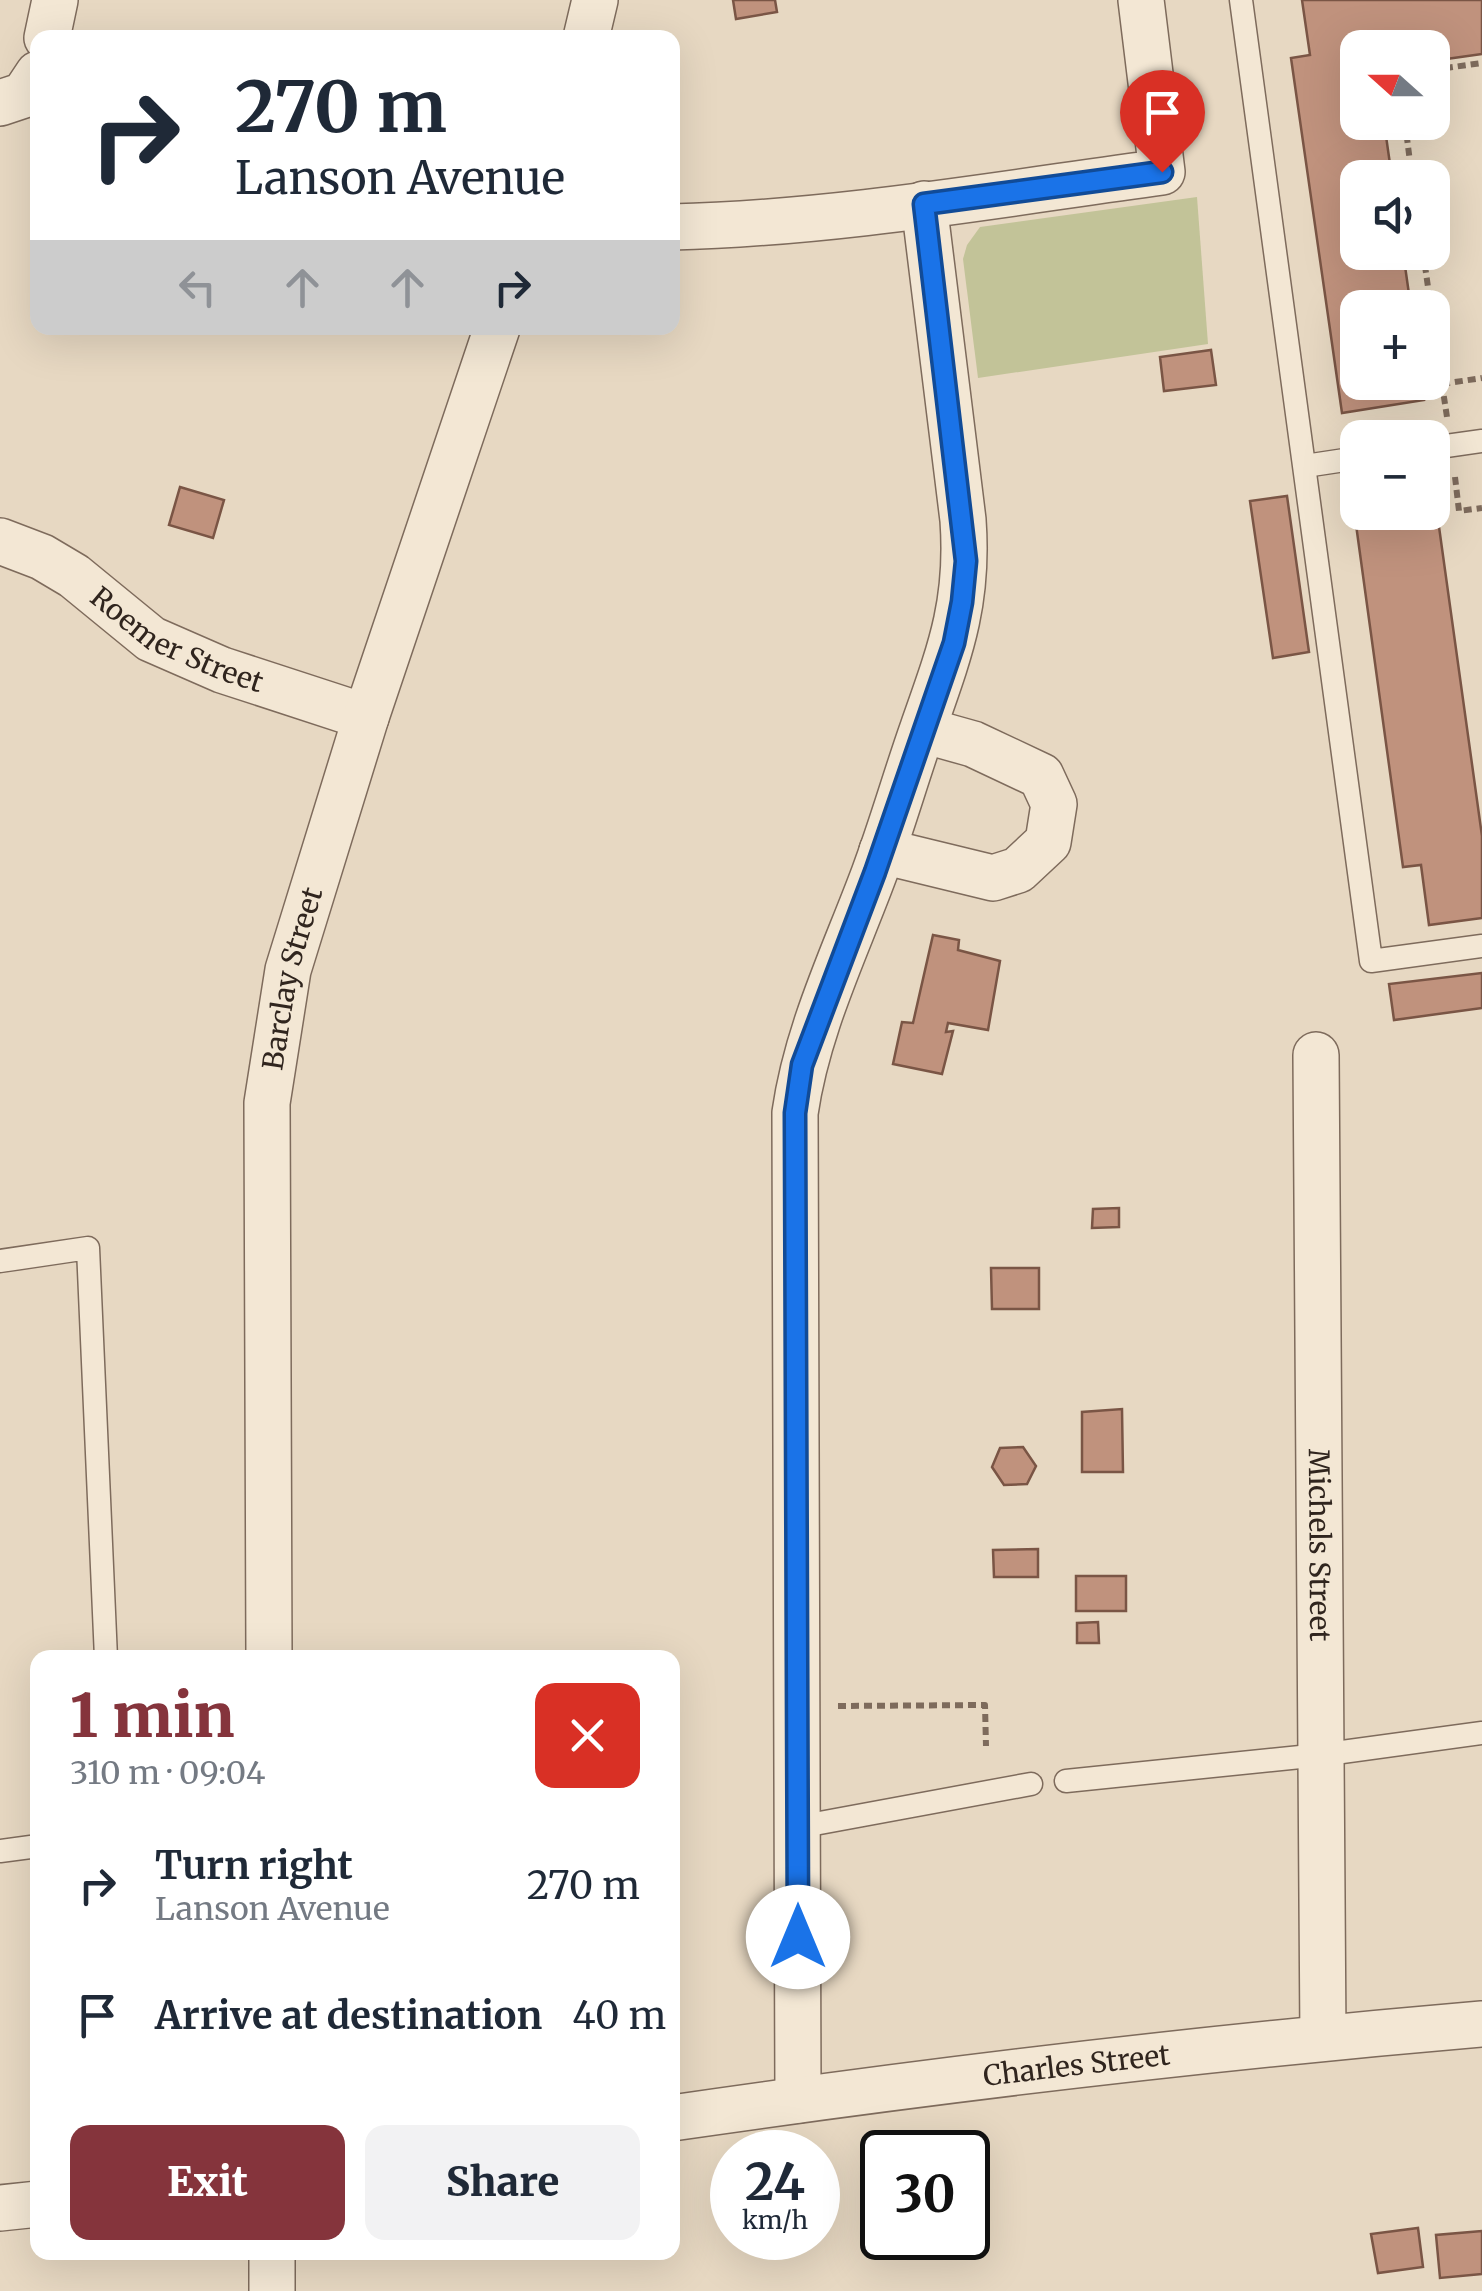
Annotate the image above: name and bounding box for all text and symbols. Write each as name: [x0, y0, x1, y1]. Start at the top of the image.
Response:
north arrow: [1340, 30, 1450, 140]
map controls: [1340, 30, 1450, 530]
text: 270 m: [235, 63, 447, 151]
icon: right: [70, 70, 200, 200]
pin: [1120, 70, 1205, 173]
icon: arrive: [1135, 85, 1190, 140]
text: Lanson Avenue: [235, 150, 565, 206]
button: sound: [1340, 160, 1450, 270]
icon: left: [170, 260, 225, 315]
icon: ahead: [275, 260, 330, 315]
icon: ahead: [380, 260, 435, 315]
icon: right: [485, 260, 540, 315]
button: +: [1340, 290, 1450, 400]
button: −: [1340, 420, 1450, 530]
street label: Roemer Street: [83, 579, 268, 700]
street label: Barclay Street: [254, 883, 330, 1073]
street label: Michels Street: [1301, 1449, 1338, 1641]
text: 1 min: [70, 1678, 234, 1753]
button: close: [535, 1683, 640, 1788]
text: 310 m · 09:04: [70, 1753, 266, 1793]
text: Turn right: [155, 1842, 353, 1889]
icon: right: [70, 1858, 125, 1913]
text: 270 m: [527, 1862, 640, 1909]
position arrow: [746, 1885, 850, 1989]
text: Lanson Avenue: [155, 1889, 390, 1929]
icon: arrive: [70, 1988, 125, 2043]
text: Arrive at destination: [155, 1992, 542, 2039]
text: 40 m: [572, 1992, 666, 2039]
street label: Charles Street: [981, 2037, 1172, 2094]
button: Exit: [70, 2125, 345, 2240]
button: Share: [365, 2125, 640, 2240]
speed limit sign: 30: [860, 2130, 990, 2260]
text: 24: [745, 2151, 805, 2214]
text: km/h: [742, 2204, 808, 2236]

